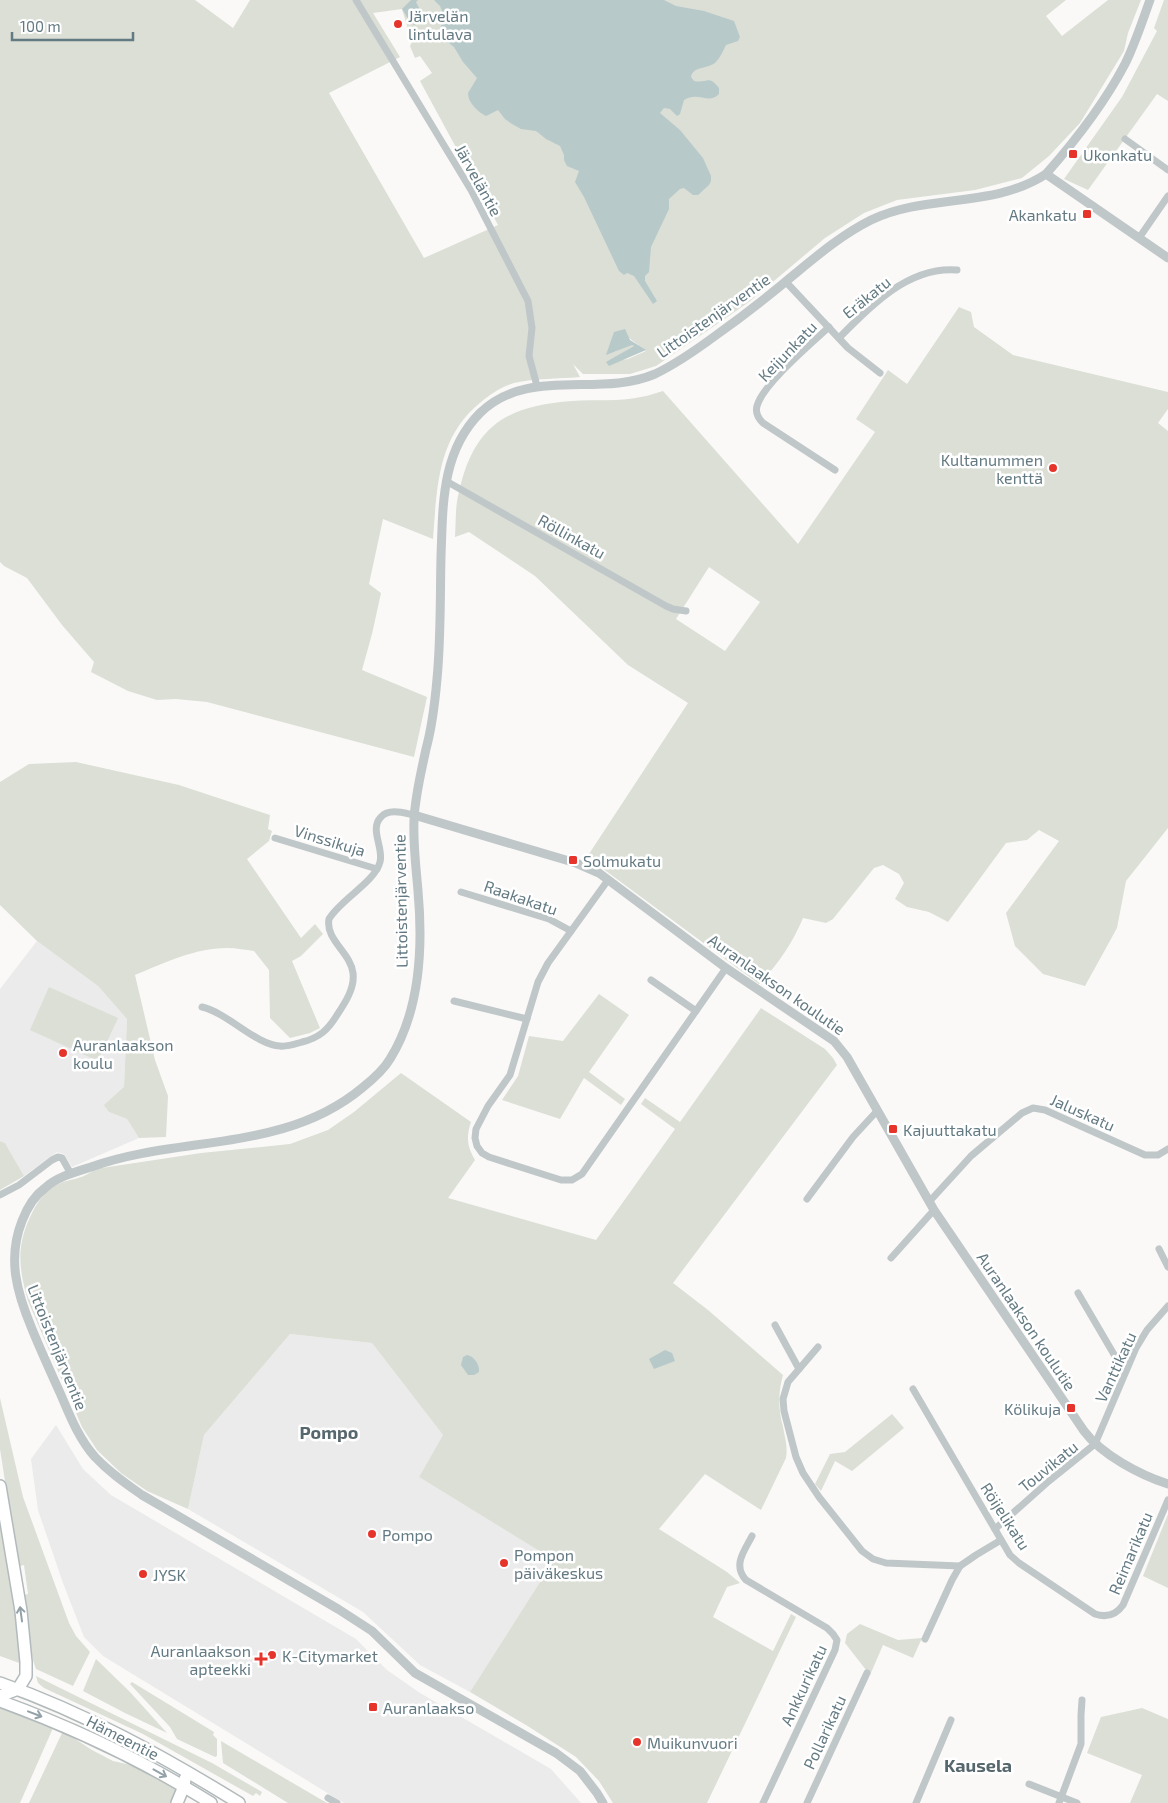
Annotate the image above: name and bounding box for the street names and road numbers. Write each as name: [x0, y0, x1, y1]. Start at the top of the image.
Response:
street label: Järveläntie: [452, 141, 506, 219]
street label: Littoistenjärventie: [653, 269, 774, 362]
street label: Eräkatu: [838, 272, 894, 322]
street label: Keijunkatu: [754, 317, 821, 386]
street label: Röllinkatu: [535, 510, 609, 562]
street label: Vinssikuja: [292, 820, 368, 861]
street label: Littoistenjärventie: [389, 834, 412, 968]
street label: Raakakatu: [482, 876, 560, 918]
street label: Auranlaakson koulutie: [705, 930, 849, 1038]
street label: Jaluskatu: [1048, 1089, 1118, 1135]
street label: Auranlaakson koulutie: [974, 1248, 1080, 1394]
street label: Littoistenjärventie: [23, 1281, 92, 1413]
street label: Vanttikatu: [1090, 1329, 1140, 1405]
street label: Touvikatu: [1015, 1436, 1081, 1496]
street label: Röijelikatu: [976, 1479, 1035, 1554]
street label: Reimarikatu: [1104, 1509, 1156, 1597]
street label: Ankkurikatu: [776, 1641, 830, 1729]
street label: Pollarikatu: [799, 1692, 849, 1772]
street label: Hämeentie: [84, 1711, 162, 1763]

